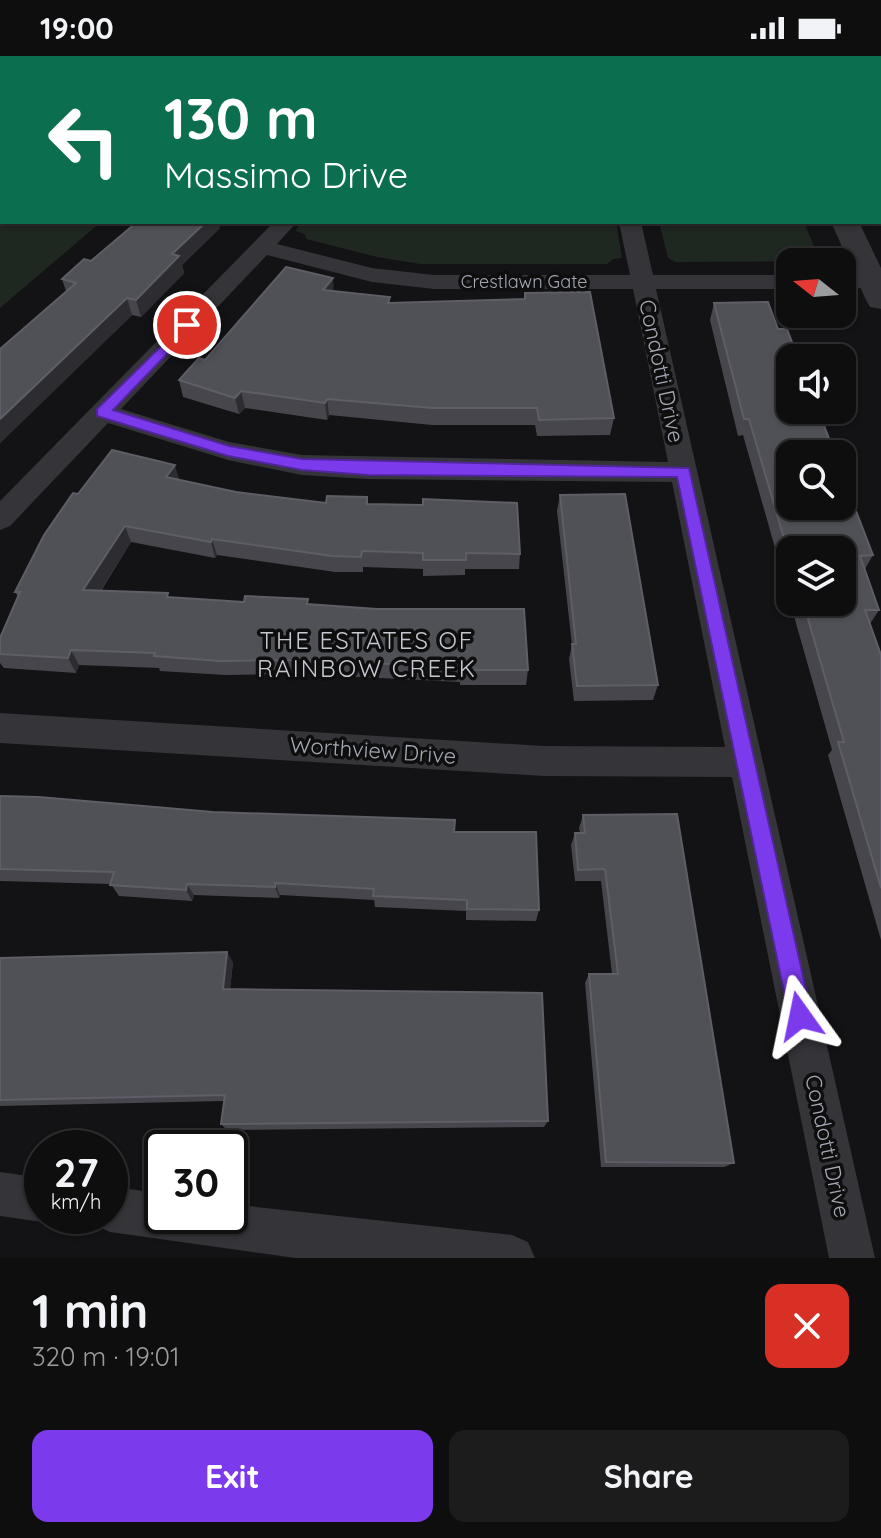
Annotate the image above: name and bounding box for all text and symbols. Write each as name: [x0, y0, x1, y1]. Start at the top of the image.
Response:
text: 19:00: [40, 9, 114, 47]
text: 130 m: [164, 83, 318, 153]
icon: left: [32, 88, 136, 192]
text: Massimo Drive: [164, 152, 408, 197]
north arrow: [776, 248, 856, 328]
map controls: [776, 248, 856, 616]
street label: Crestlawn Gate: [461, 270, 587, 293]
pin: [153, 291, 221, 359]
street label: Condotti Drive: [633, 297, 691, 445]
icon: arrive: [165, 303, 209, 347]
button: sound: [776, 344, 856, 424]
button: search: [776, 440, 856, 520]
button: layers: [776, 536, 856, 616]
district label: THE ESTATES OF RAINBOW CREEK: [257, 625, 477, 683]
street label: Worthview Drive: [289, 730, 457, 770]
position arrow: [758, 974, 842, 1058]
street label: Condotti Drive: [799, 1072, 857, 1220]
speed limit sign: 30: [144, 1130, 248, 1234]
text: 27: [54, 1147, 98, 1197]
text: km/h: [51, 1189, 101, 1214]
text: 1 min: [32, 1280, 148, 1340]
button: close: [765, 1284, 849, 1368]
text: 320 m · 19:01: [32, 1340, 180, 1373]
button: Exit: [32, 1430, 433, 1522]
button: Share: [449, 1430, 849, 1522]

